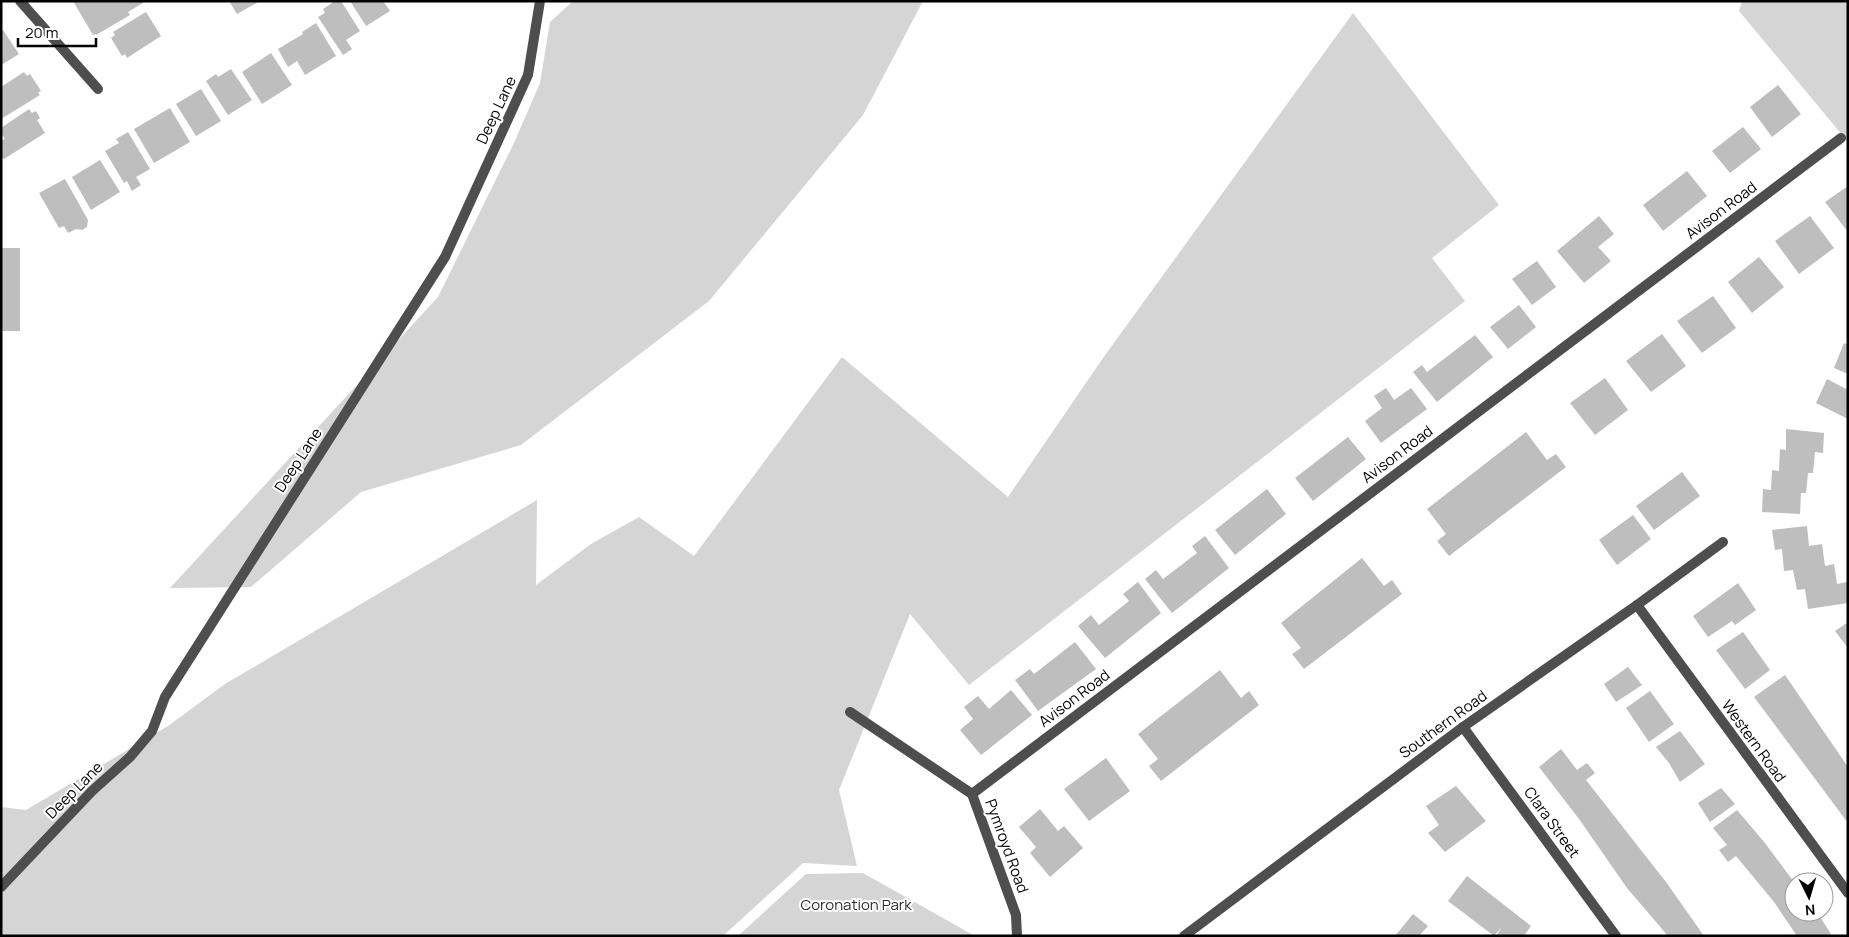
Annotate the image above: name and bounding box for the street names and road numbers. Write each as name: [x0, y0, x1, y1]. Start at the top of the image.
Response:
street label: Deep Lane: [471, 72, 521, 147]
street label: Avison Road: [1681, 176, 1761, 244]
street label: Avison Road: [1357, 420, 1437, 488]
street label: Deep Lane: [269, 424, 327, 496]
street label: Avison Road: [1034, 664, 1114, 732]
street label: Southern Road: [1395, 685, 1491, 763]
street label: Western Road: [1717, 696, 1791, 786]
street label: Deep Lane: [41, 757, 107, 823]
street label: Clara Street: [1519, 782, 1585, 862]
street label: Pymroyd Road: [980, 796, 1034, 896]

